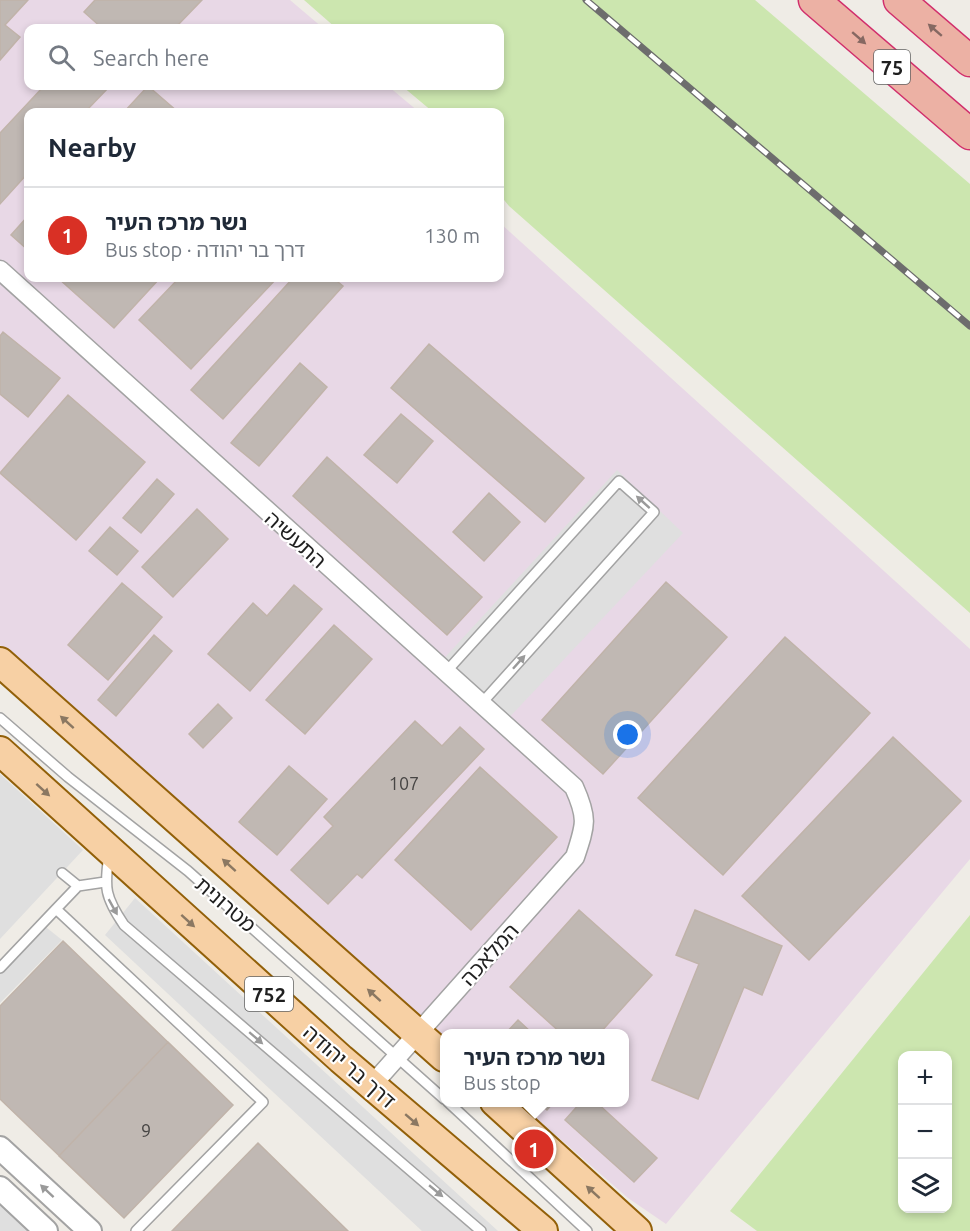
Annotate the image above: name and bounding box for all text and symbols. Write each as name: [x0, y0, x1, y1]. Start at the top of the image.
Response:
search box: [24, 24, 504, 90]
one-way arrow: [928, 24, 943, 37]
one-way arrow: [851, 31, 866, 44]
icon: search: [45, 41, 78, 74]
text: Search here: [93, 45, 209, 70]
road number: 75: [874, 50, 910, 84]
text: Nearby: [48, 133, 136, 162]
text: נשר מרכז העיר: [105, 209, 247, 234]
text: 1: [62, 224, 73, 247]
text: 130 m: [424, 224, 480, 247]
text: Bus stop · דרך בר יהודה: [105, 238, 305, 261]
one-way arrow: [636, 496, 651, 509]
street label: התעשיה: [261, 506, 331, 572]
one-way arrow: [512, 654, 526, 669]
one-way arrow: [60, 716, 75, 729]
your location: [613, 720, 642, 749]
house number: 107: [389, 773, 419, 793]
one-way arrow: [36, 783, 51, 797]
one-way arrow: [221, 858, 236, 872]
street label: מטרונית: [191, 871, 261, 937]
one-way arrow: [108, 899, 118, 916]
one-way arrow: [180, 914, 195, 927]
street label: המלאכה: [455, 918, 523, 990]
road number: 752: [245, 977, 293, 1011]
one-way arrow: [367, 989, 382, 1002]
street label: דרך בר יהודה: [299, 1019, 401, 1113]
popup: [440, 1029, 629, 1107]
one-way arrow: [248, 1031, 264, 1044]
text: נשר מרכז העיר: [463, 1044, 606, 1069]
map controls: [898, 1051, 952, 1213]
button: +: [898, 1051, 952, 1105]
text: Bus stop: [463, 1071, 541, 1094]
button: −: [898, 1105, 952, 1159]
one-way arrow: [405, 1113, 420, 1127]
house number: 9: [141, 1120, 151, 1140]
pin: 1: [514, 1126, 554, 1172]
button: layers: [898, 1159, 952, 1213]
one-way arrow: [40, 1185, 55, 1198]
one-way arrow: [428, 1185, 444, 1198]
one-way arrow: [586, 1185, 601, 1199]

